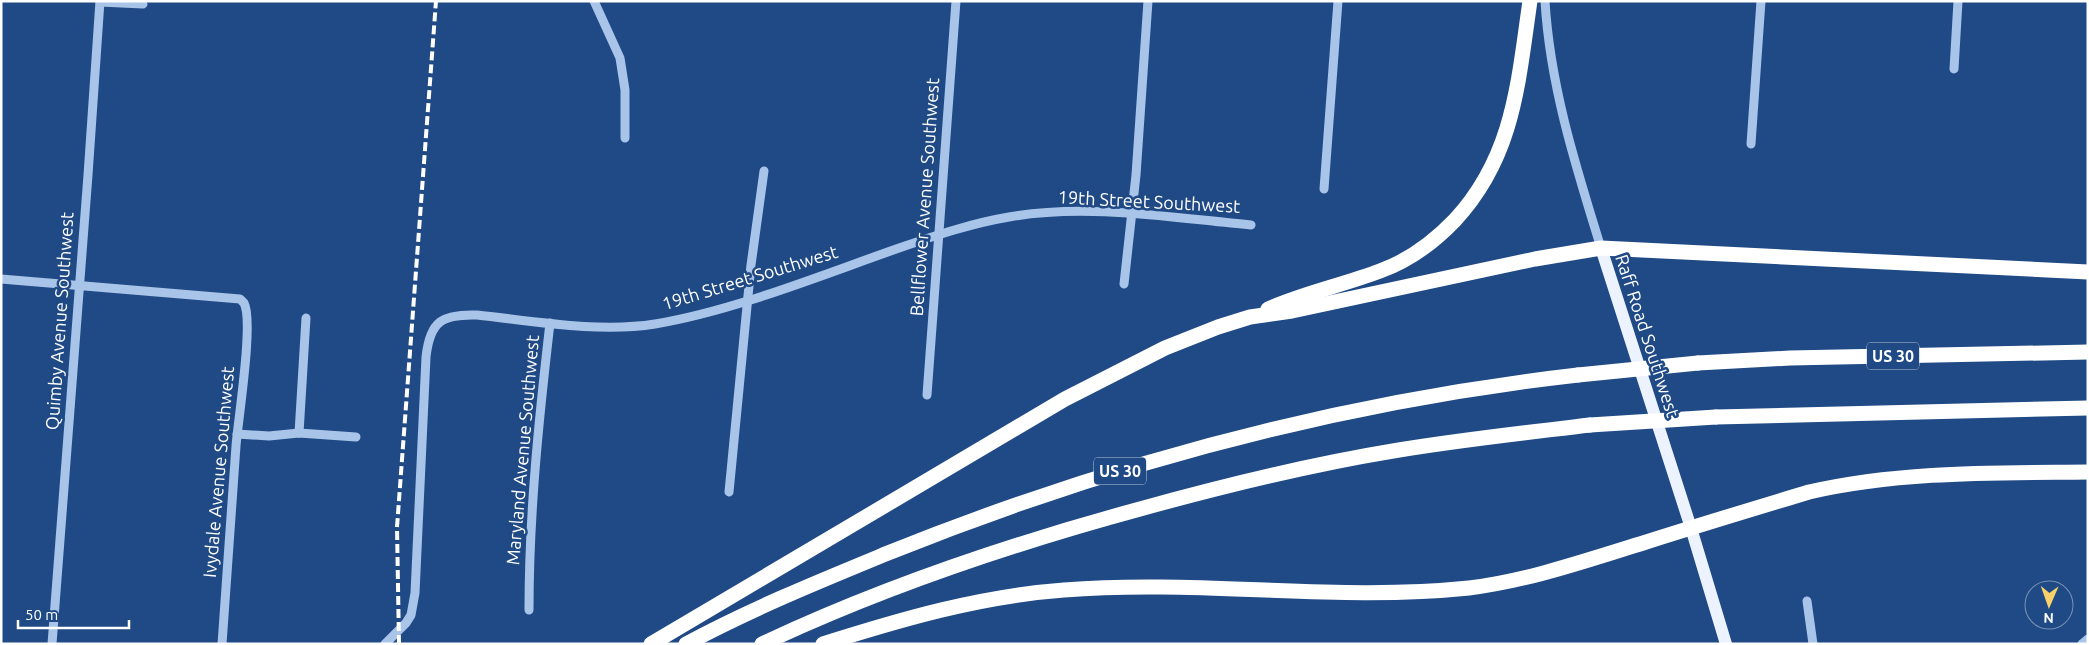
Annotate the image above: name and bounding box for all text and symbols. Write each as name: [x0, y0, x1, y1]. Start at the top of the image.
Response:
street label: Bellflower Avenue Southwest: [906, 77, 942, 317]
street label: 19th Street Southwest: [1057, 186, 1241, 216]
street label: Quimby Avenue Southwest: [41, 211, 78, 431]
street label: 19th Street Southwest: [660, 241, 840, 313]
street label: Raff Road Southwest: [1612, 252, 1684, 420]
street label: Maryland Avenue Southwest: [502, 334, 542, 566]
road number: US 30: [1867, 342, 1919, 370]
street label: Ivydale Avenue Southwest: [199, 365, 237, 578]
road number: US 30: [1094, 458, 1146, 484]
north arrow: [2024, 580, 2074, 630]
scale bar: [18, 598, 129, 630]
text: 50 m: [25, 606, 58, 623]
text: N: [2043, 610, 2054, 626]

